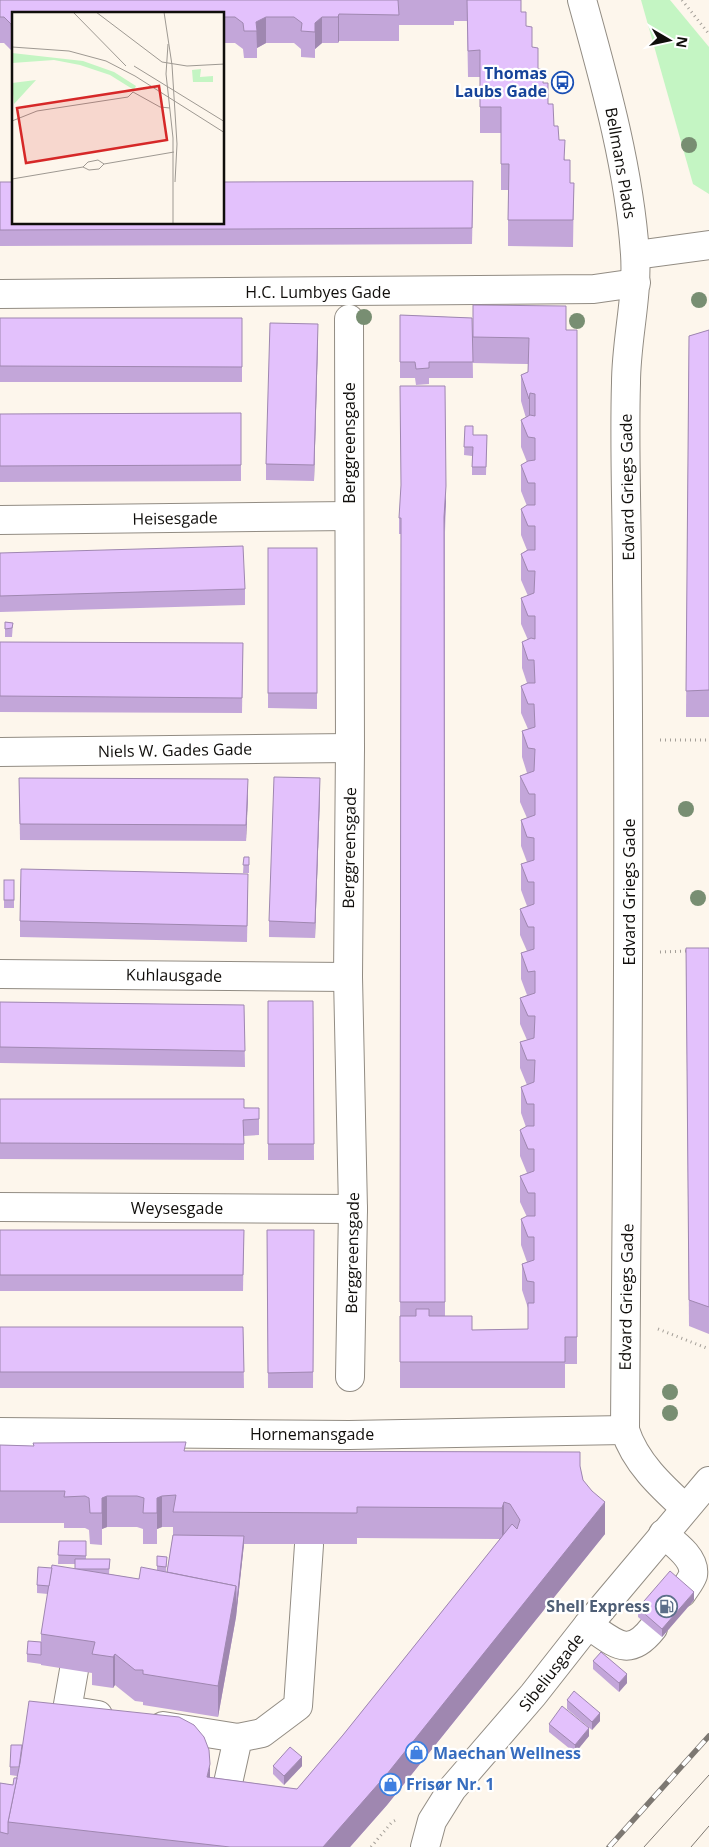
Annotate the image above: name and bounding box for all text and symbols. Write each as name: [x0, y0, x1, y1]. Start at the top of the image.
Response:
inset map: [12, 12, 225, 225]
north arrow: [644, 15, 694, 65]
text: N: [672, 35, 693, 49]
place label: Thomas Laubs Gade: [455, 62, 547, 102]
bus stop icon: Thomas Laubs Gade: [551, 70, 575, 94]
street label: Bellmans Plads: [600, 106, 642, 220]
street label: H.C. Lumbyes Gade: [245, 281, 391, 303]
street label: Berggreensgade: [338, 382, 360, 504]
street label: Edvard Griegs Gade: [615, 413, 639, 561]
street label: Heisesgade: [132, 506, 218, 530]
street label: Niels W. Gades Gade: [98, 738, 252, 762]
street label: Berggreensgade: [337, 787, 361, 909]
street label: Edvard Griegs Gade: [618, 818, 640, 966]
street label: Kuhlausgade: [126, 963, 222, 987]
street label: Berggreensgade: [340, 1192, 364, 1314]
street label: Weysesgade: [131, 1197, 223, 1219]
street label: Edvard Griegs Gade: [614, 1223, 638, 1371]
street label: Hornemansgade: [250, 1423, 374, 1445]
fuel station icon: Shell Express: [654, 1594, 678, 1618]
place label: Shell Express: [546, 1595, 650, 1617]
street label: Sibeliusgade: [514, 1628, 588, 1716]
shop icon: Maechan Wellness: [405, 1741, 429, 1765]
place label: Maechan Wellness: [433, 1742, 581, 1764]
shop icon: Frisør Nr. 1: [378, 1772, 402, 1796]
place label: Frisør Nr. 1: [406, 1773, 494, 1795]

